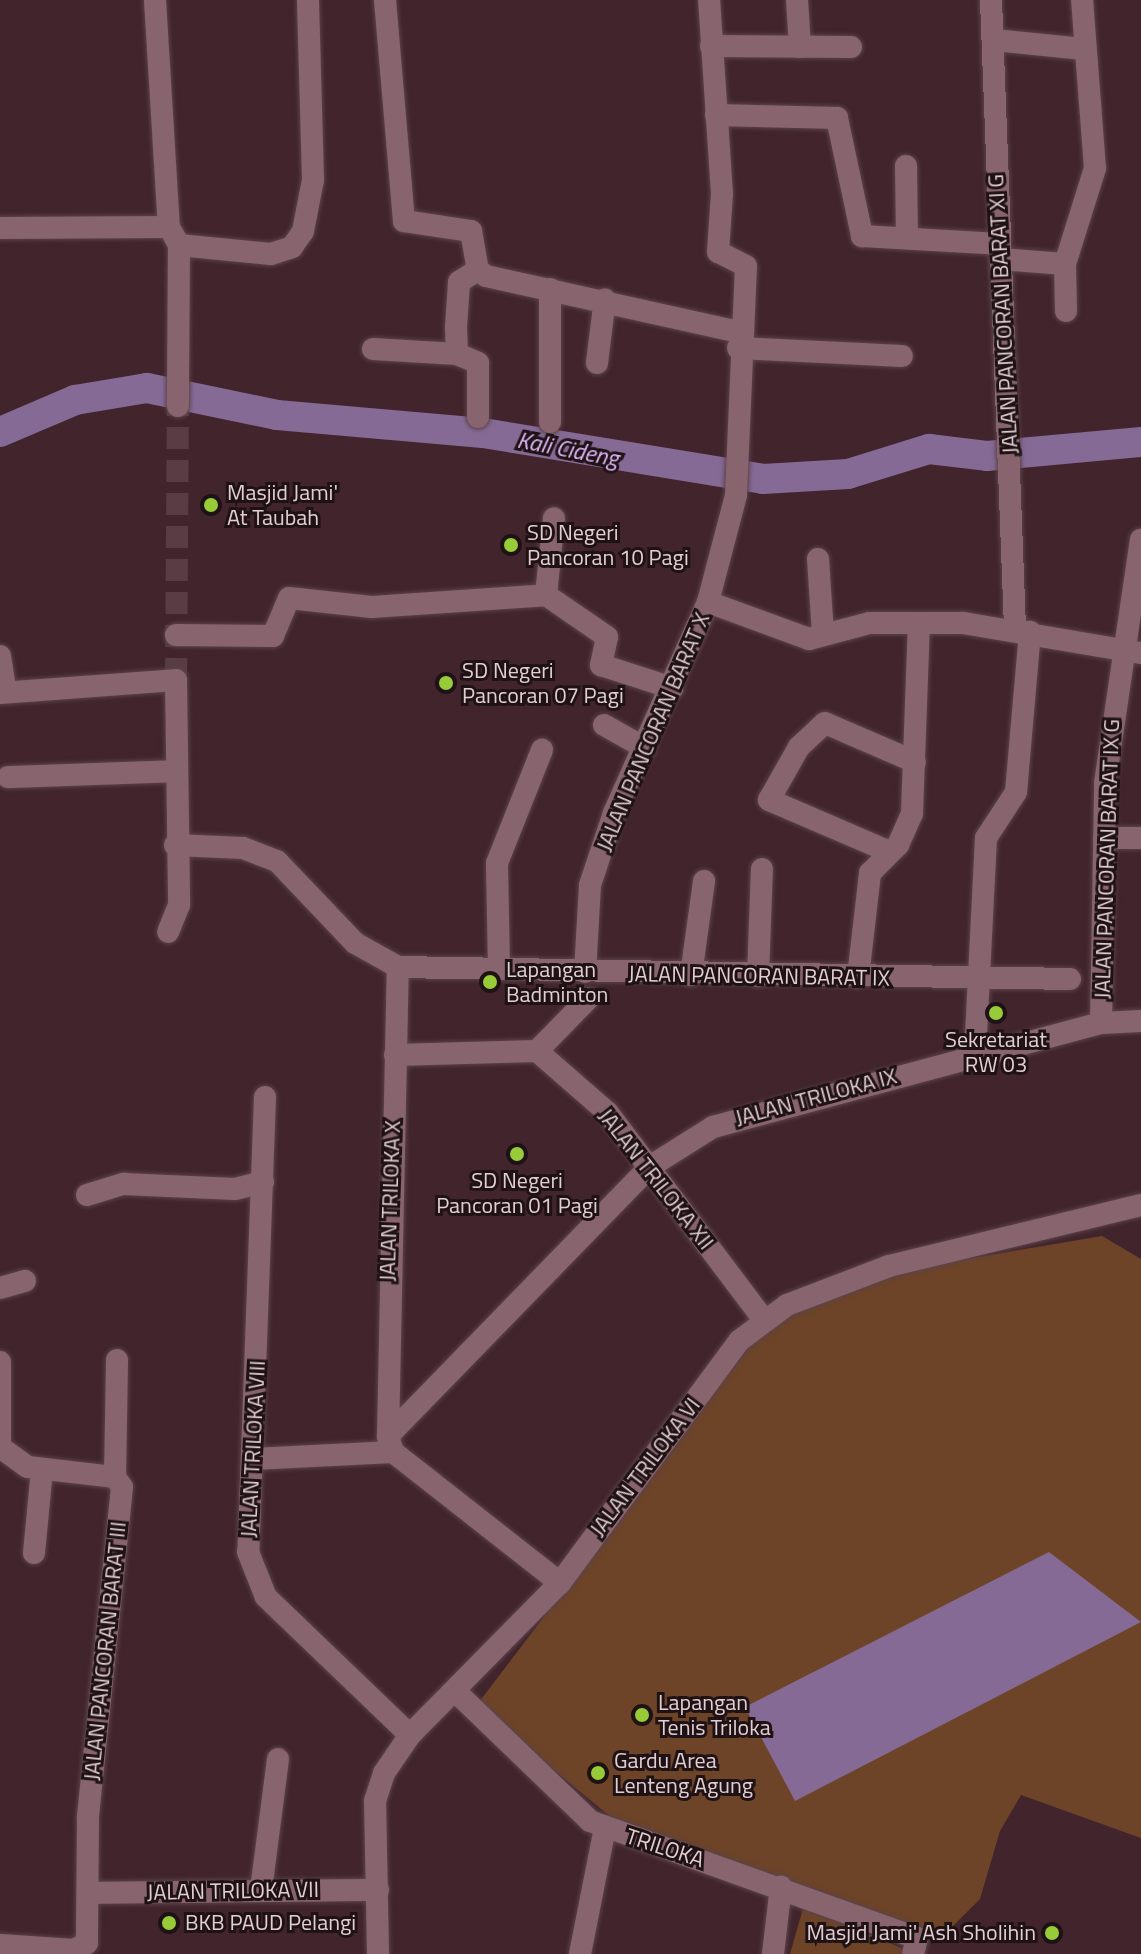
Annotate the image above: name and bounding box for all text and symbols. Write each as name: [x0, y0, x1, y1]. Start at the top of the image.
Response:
street label: JALAN PANCORAN BARAT XI G: [982, 173, 1024, 455]
water label: Kali Cideng: [515, 425, 621, 473]
place label: Masjid Jami' At Taubah: [227, 479, 338, 530]
marker: Masjid Jami' At Taubah: [202, 496, 220, 514]
place label: SD Negeri Pancoran 10 Pagi: [527, 519, 689, 570]
marker: SD Negeri Pancoran 10 Pagi: [502, 536, 520, 554]
street label: JALAN PANCORAN BARAT X: [591, 609, 715, 855]
place label: SD Negeri Pancoran 07 Pagi: [462, 657, 624, 708]
marker: SD Negeri Pancoran 07 Pagi: [437, 674, 455, 692]
street label: JALAN PANCORAN BARAT IX G: [1089, 719, 1125, 999]
place label: Lapangan Badminton: [506, 956, 608, 1008]
street label: JALAN PANCORAN BARAT IX: [628, 961, 890, 991]
marker: Lapangan Badminton: [481, 973, 499, 991]
marker: Sekretariat RW 03: [987, 1004, 1005, 1022]
place label: Sekretariat RW 03: [945, 1026, 1047, 1078]
street label: JALAN TRILOKA IX: [732, 1063, 900, 1131]
street label: JALAN TRILOKA XII: [593, 1103, 719, 1255]
street label: JALAN TRILOKA X: [374, 1120, 406, 1282]
marker: SD Negeri Pancoran 01 Pagi: [508, 1145, 526, 1163]
place label: SD Negeri Pancoran 01 Pagi: [436, 1167, 598, 1218]
street label: JALAN TRILOKA VIII: [235, 1360, 271, 1538]
street label: JALAN TRILOKA VI: [584, 1393, 706, 1541]
street label: JALAN PANCORAN BARAT III: [78, 1520, 132, 1782]
place label: Lapangan Tenis Triloka: [658, 1689, 771, 1740]
marker: Lapangan Tenis Triloka: [633, 1706, 651, 1724]
place label: Gardu Area Lenteng Agung: [614, 1747, 753, 1798]
marker: Gardu Area Lenteng Agung: [589, 1764, 607, 1782]
street label: TRILOKA: [623, 1823, 707, 1873]
street label: JALAN TRILOKA VII: [147, 1876, 319, 1906]
place label: BKB PAUD Pelangi: [185, 1910, 356, 1936]
marker: BKB PAUD Pelangi: [160, 1914, 178, 1932]
place label: Masjid Jami' Ash Sholihin: [806, 1920, 1036, 1946]
marker: Masjid Jami' Ash Sholihin: [1043, 1924, 1061, 1942]

